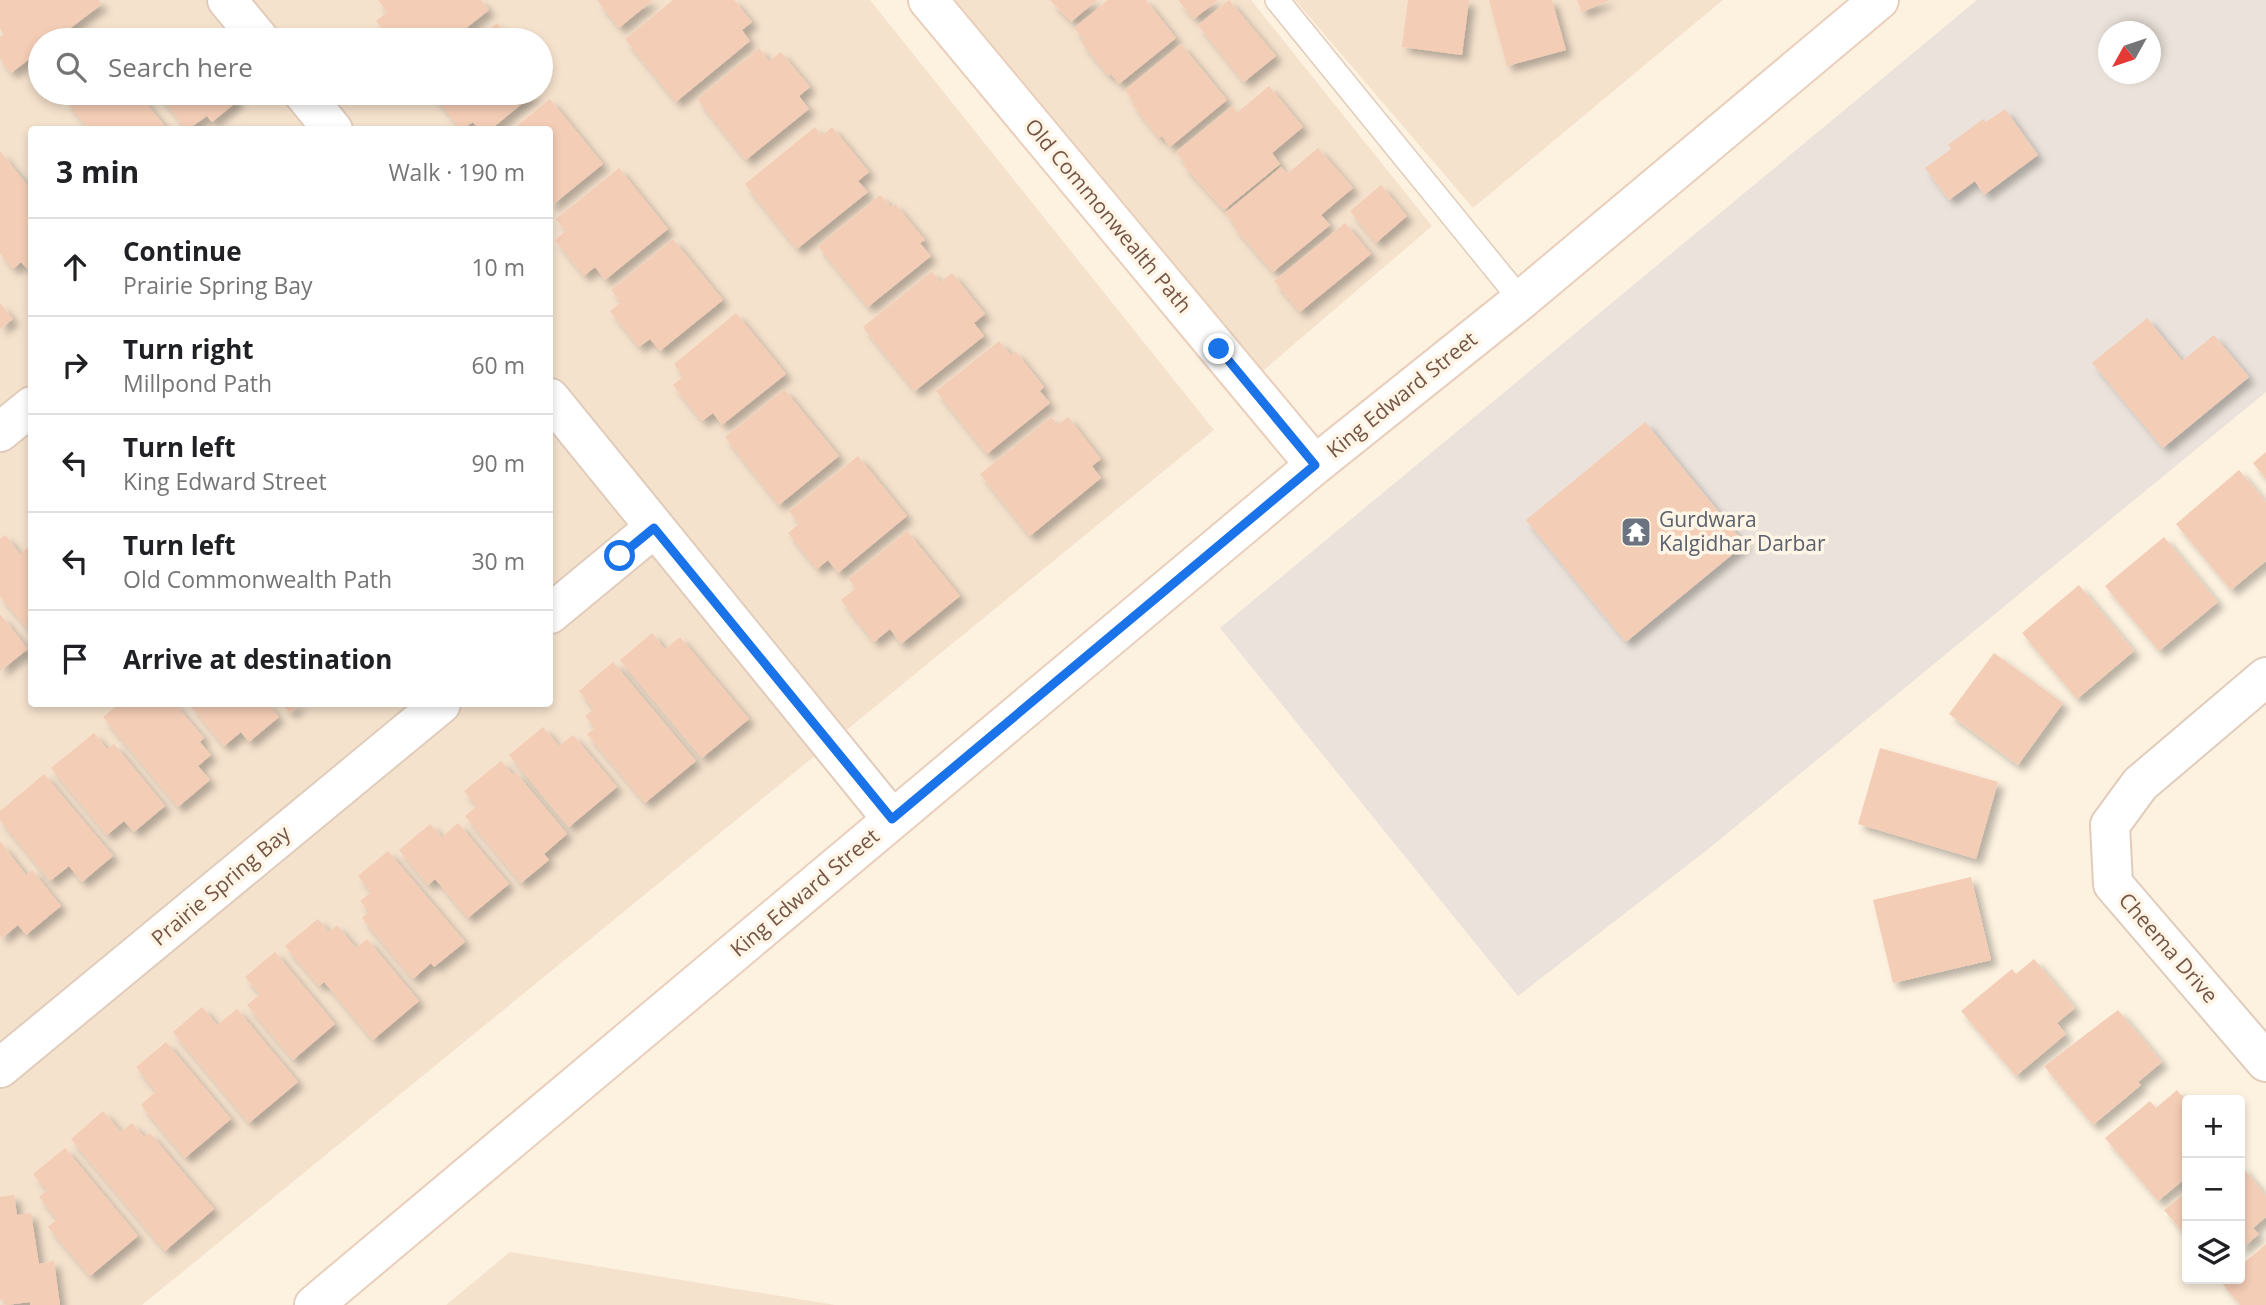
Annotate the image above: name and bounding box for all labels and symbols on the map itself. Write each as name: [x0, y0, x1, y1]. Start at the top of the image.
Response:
north arrow: [2098, 21, 2161, 84]
street label: Old Commonwealth Path: [1019, 112, 1198, 318]
street label: King Edward Street: [1320, 325, 1482, 464]
route end: [1203, 333, 1234, 364]
place label: Gurdwara Kalgidhar Darbar: [1659, 505, 1826, 557]
temple icon: Gurdwara Kalgidhar Darbar: [1619, 515, 1653, 549]
route start: [604, 540, 635, 571]
street label: Prairie Spring Bay: [145, 819, 296, 952]
street label: King Edward Street: [724, 822, 885, 963]
street label: Cheema Drive: [2113, 886, 2224, 1008]

